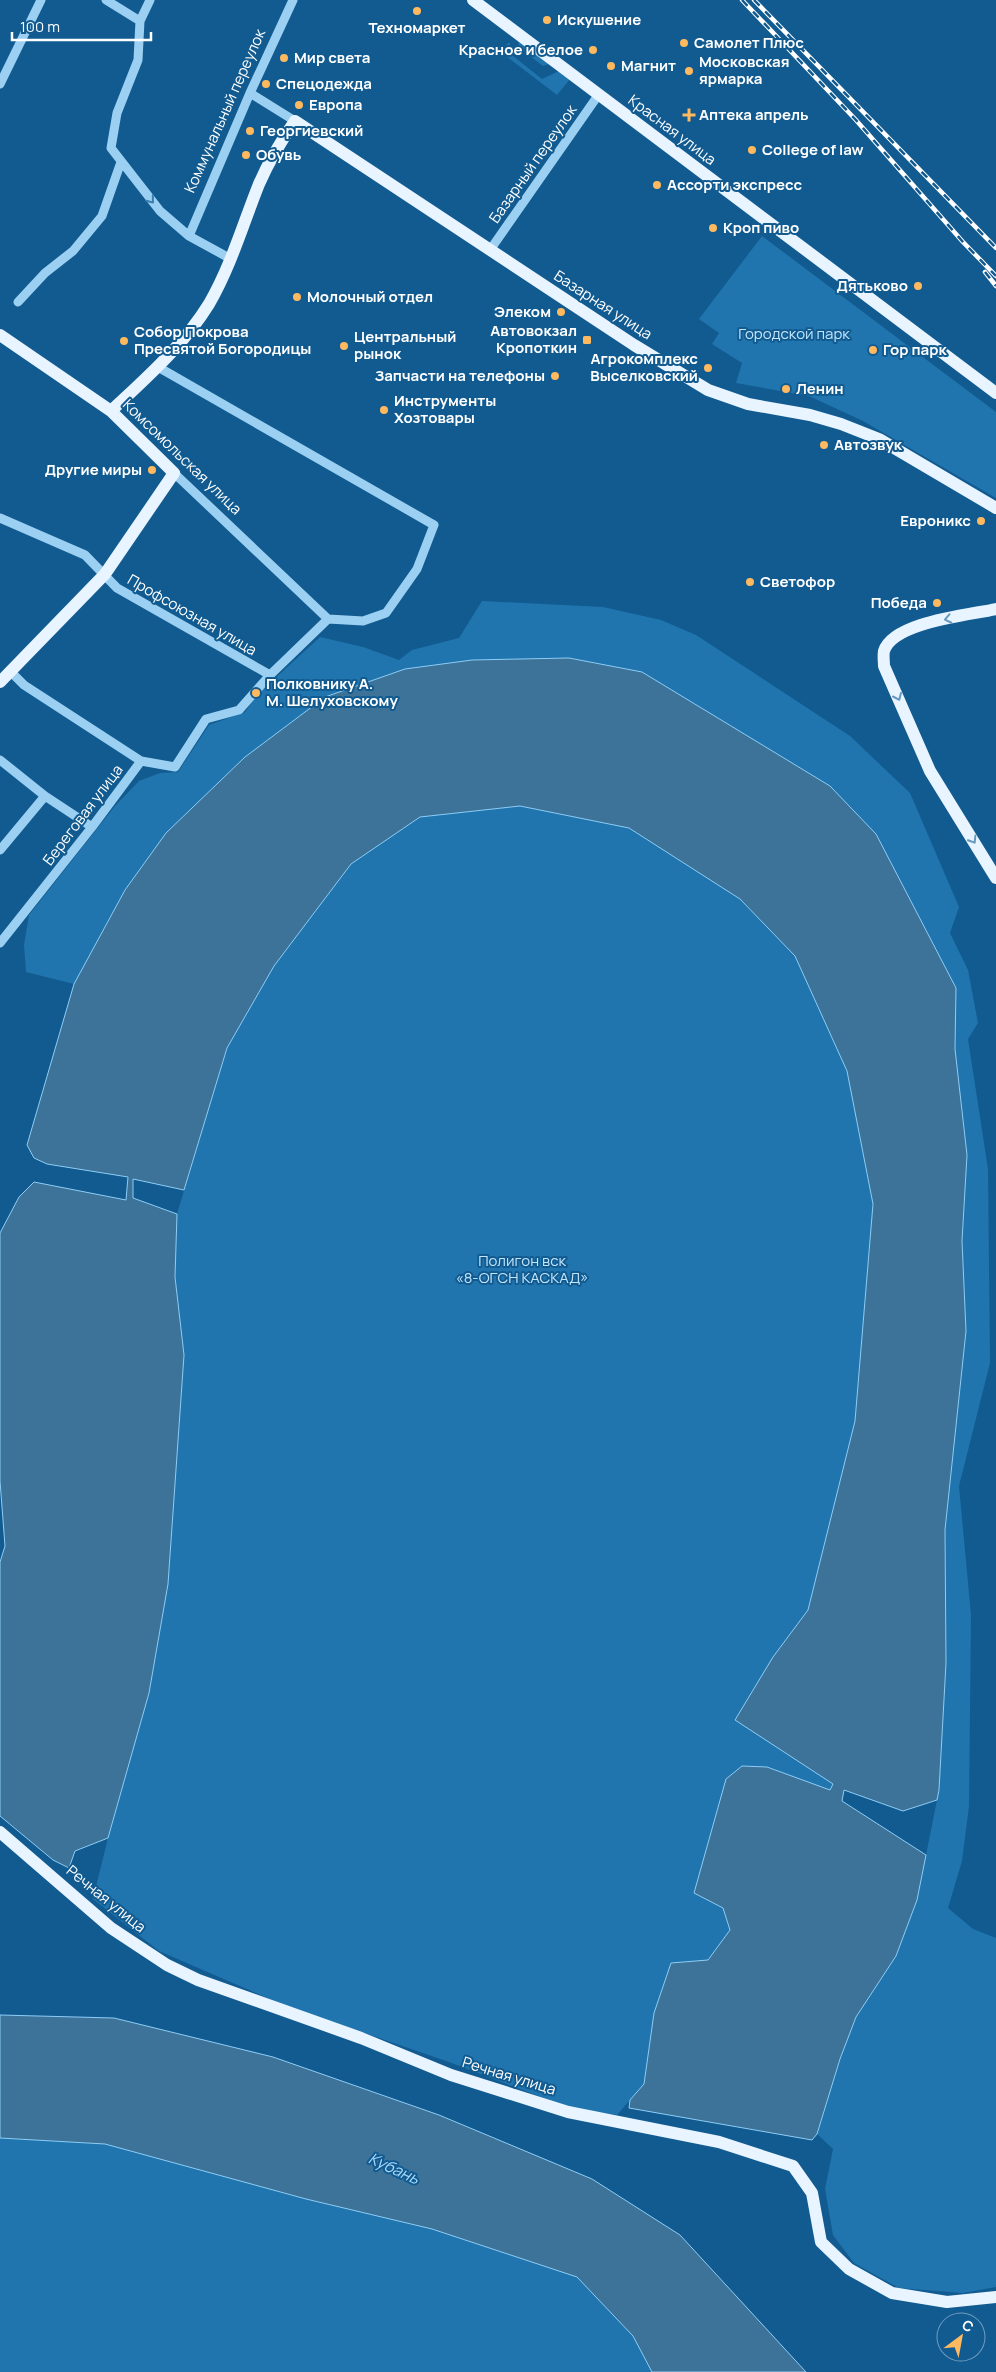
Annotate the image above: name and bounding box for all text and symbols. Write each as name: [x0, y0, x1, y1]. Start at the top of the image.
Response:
marker: Техномаркет: [411, 5, 423, 17]
place label: Искушение: [557, 9, 641, 30]
scale bar: [12, 10, 151, 42]
marker: Искушение: [541, 14, 553, 26]
text: 100 m: [20, 16, 60, 37]
place label: Техномаркет: [369, 17, 465, 38]
street label: Коммунальный переулок: [179, 25, 270, 196]
place label: Самолет Плюс: [694, 32, 804, 53]
marker: Самолет Плюс: [678, 37, 690, 49]
place label: Красное и белое: [459, 39, 583, 60]
marker: Красное и белое: [587, 44, 599, 56]
place label: Мир света: [294, 47, 370, 68]
place label: Московская ярмарка: [699, 51, 789, 89]
marker: Мир света: [278, 52, 290, 64]
place label: Магнит: [621, 55, 676, 76]
marker: Магнит: [605, 60, 617, 72]
marker: Московская ярмарка: [683, 65, 695, 77]
place label: Спецодежда: [276, 73, 372, 94]
marker: Спецодежда: [260, 78, 272, 90]
street label: Красная улица: [624, 90, 721, 170]
place label: Европа: [309, 94, 362, 115]
marker: Европа: [293, 99, 305, 111]
street label: Базарный переулок: [484, 100, 582, 227]
place label: Аптека апрель: [699, 104, 809, 125]
marker: Аптека апрель: [683, 109, 695, 121]
place label: Георгиевский: [260, 120, 363, 141]
marker: Георгиевский: [244, 125, 256, 137]
place label: College of law: [762, 139, 864, 160]
place label: Обувь: [256, 144, 301, 165]
marker: College of law: [746, 144, 758, 156]
marker: Обувь: [240, 149, 252, 161]
place label: Ассорти экспресс: [667, 174, 802, 195]
marker: Ассорти экспресс: [651, 179, 663, 191]
one-way arrow: [145, 194, 154, 204]
place label: Кроп пиво: [723, 217, 799, 238]
marker: Кроп пиво: [707, 222, 719, 234]
street label: Базарная улица: [550, 265, 656, 344]
place label: Дятьково: [837, 275, 908, 296]
marker: Дятьково: [912, 280, 924, 292]
place label: Молочный отдел: [307, 286, 433, 307]
marker: Молочный отдел: [291, 291, 303, 303]
place label: Элеком: [494, 301, 551, 322]
marker: Элеком: [555, 306, 567, 318]
place label: Автовокзал Кропоткин: [490, 320, 577, 358]
place label: Собор Покрова Пресвятой Богородицы: [134, 321, 311, 359]
park label: Городской парк: [738, 323, 850, 344]
place label: Центральный рынок: [354, 326, 456, 364]
marker: Автовокзал Кропоткин: [581, 334, 593, 346]
marker: Собор Покрова Пресвятой Богородицы: [118, 335, 130, 347]
place label: Гор парк: [883, 339, 947, 360]
marker: Центральный рынок: [338, 340, 350, 352]
marker: Гор парк: [867, 344, 879, 356]
place label: Агрокомплекс Выселковский: [590, 348, 698, 386]
marker: Агрокомплекс Выселковский: [702, 362, 714, 374]
place label: Запчасти на телефоны: [374, 365, 545, 386]
marker: Запчасти на телефоны: [549, 370, 561, 382]
place label: Ленин: [796, 378, 844, 399]
marker: Ленин: [780, 383, 792, 395]
place label: Инструменты Хозтовары: [394, 390, 496, 428]
street label: Комсомольская улица: [118, 394, 247, 519]
marker: Инструменты Хозтовары: [378, 404, 390, 416]
place label: Автозвук: [834, 434, 903, 455]
marker: Автозвук: [818, 439, 830, 451]
place label: Другие миры: [45, 459, 142, 480]
marker: Другие миры: [146, 464, 158, 476]
place label: Евроникс: [900, 510, 971, 531]
marker: Евроникс: [975, 515, 987, 527]
street label: Профсоюзная улица: [124, 569, 261, 660]
place label: Светофор: [760, 571, 835, 592]
marker: Светофор: [744, 576, 756, 588]
place label: Победа: [871, 592, 927, 613]
marker: Победа: [931, 597, 943, 609]
one-way arrow: [944, 614, 953, 624]
place label: Полковнику А. М. Шелуховскому: [266, 673, 398, 711]
marker: Полковнику А. М. Шелуховскому: [250, 687, 262, 699]
one-way arrow: [891, 692, 902, 701]
street label: Береговая улица: [38, 760, 127, 869]
one-way arrow: [966, 835, 976, 844]
park label: Полигон вск «8-ОГСН КАСКАД»: [456, 1250, 588, 1288]
street label: Речная улица: [62, 1860, 151, 1937]
street label: Речная улица: [460, 2051, 559, 2100]
water label: Кубань: [365, 2147, 423, 2189]
north arrow: [936, 2312, 986, 2362]
text: С: [959, 2315, 978, 2336]

